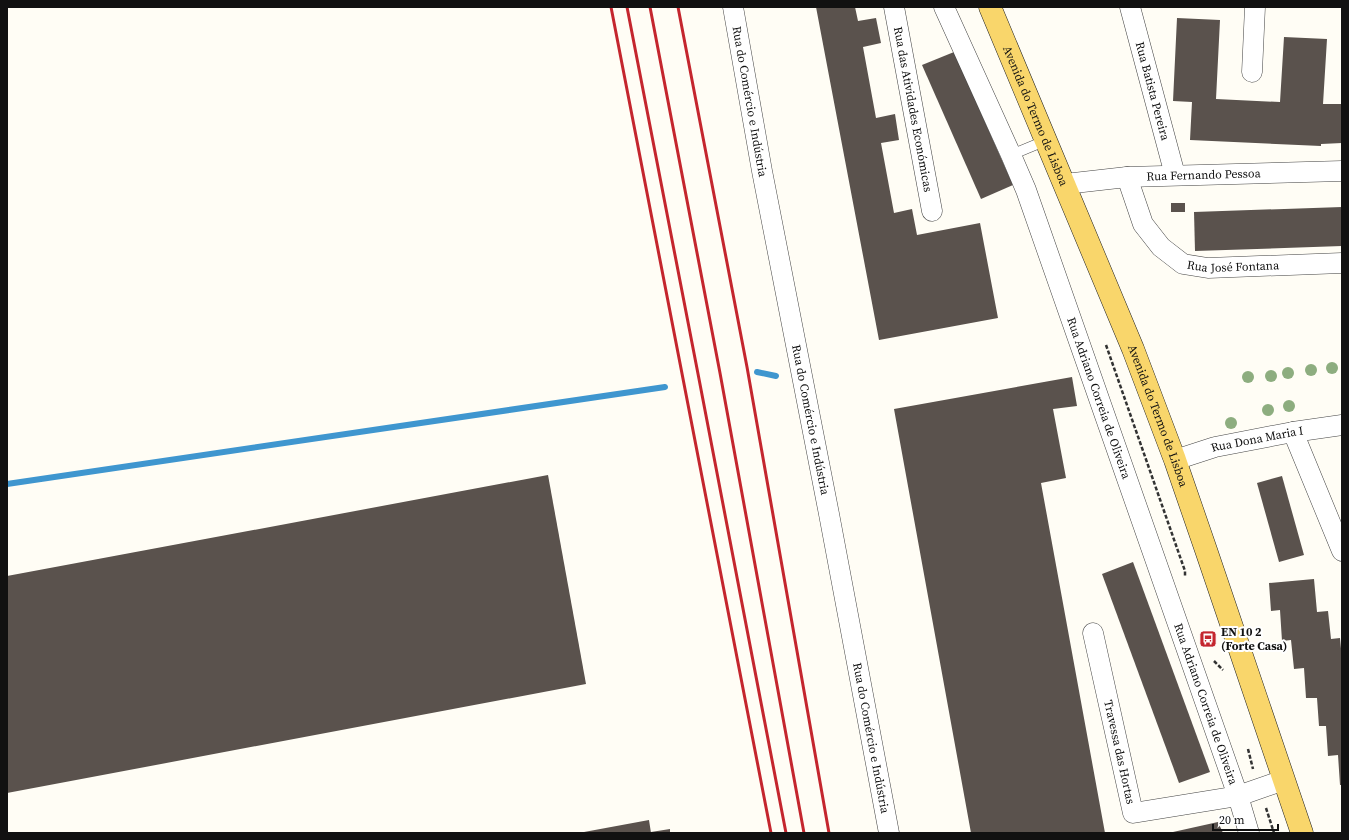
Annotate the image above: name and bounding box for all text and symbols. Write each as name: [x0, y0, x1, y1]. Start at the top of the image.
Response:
street label: Rua do Comércio e Indústria: [729, 25, 771, 179]
street label: Rua das Atividades Económicas: [890, 25, 936, 193]
street label: Rua Batista Pereira: [1132, 40, 1174, 143]
street label: Avenida do Termo de Lisboa: [999, 43, 1072, 189]
street label: Rua Fernando Pessoa: [1146, 165, 1262, 184]
street label: Rua José Fontana: [1186, 257, 1280, 276]
street label: Rua Adriano Correia de Oliveira: [1063, 315, 1135, 482]
street label: Avenida do Termo de Lisboa: [1124, 342, 1192, 490]
street label: Rua do Comércio e Indústria: [788, 343, 833, 497]
street label: Rua Dona Maria I: [1209, 423, 1304, 456]
street label: Rua Adriano Correia de Oliveira: [1170, 621, 1242, 788]
place label: EN 10 2 (Forte Casa): [1221, 624, 1287, 654]
bus stop icon: EN 10 2 (Forte Casa): [1198, 629, 1218, 649]
street label: Rua do Comércio e Indústria: [849, 661, 893, 816]
street label: Travessa das Hortas: [1100, 699, 1139, 806]
scale bar: [1213, 806, 1278, 832]
text: 20 m: [1219, 812, 1245, 828]

